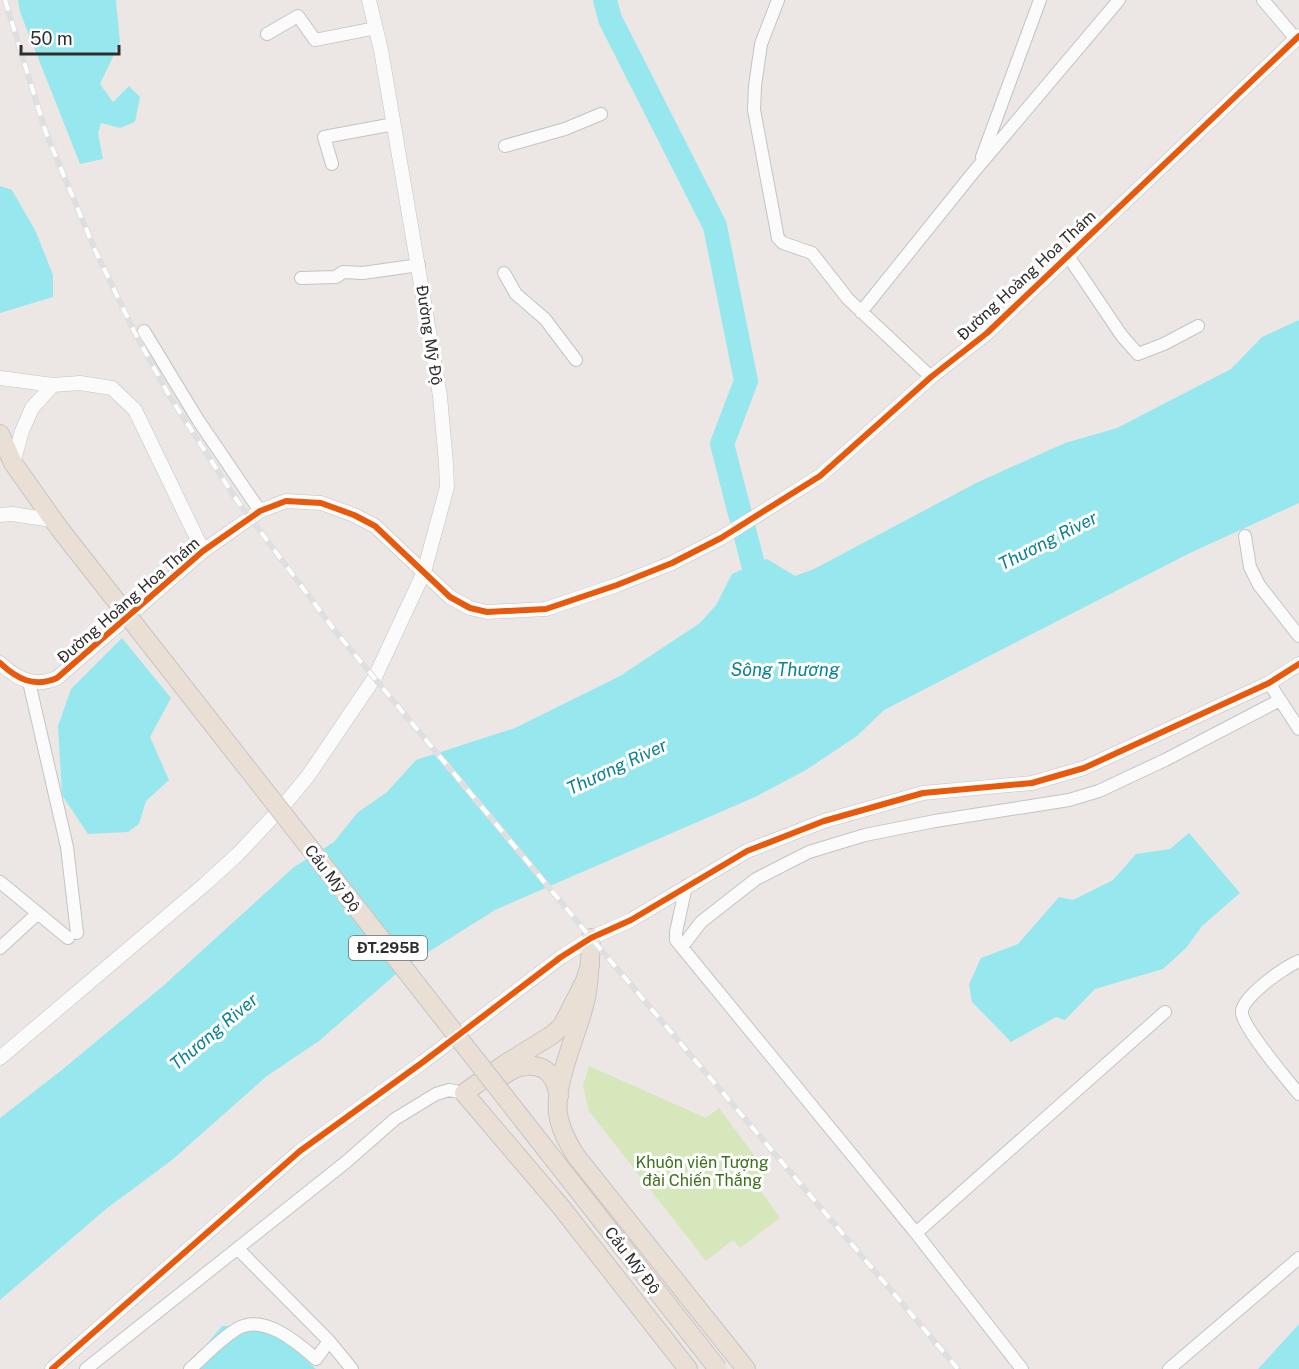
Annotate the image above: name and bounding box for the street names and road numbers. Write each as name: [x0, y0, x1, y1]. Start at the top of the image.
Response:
street label: Đường Hoàng Hoa Thám: [953, 206, 1099, 344]
street label: Đường Mỹ Độ: [412, 284, 447, 386]
street label: Đường Hoàng Hoa Thám: [53, 533, 203, 667]
street label: Cầu Mỹ Độ: [301, 841, 365, 916]
road number: ĐT.295B: [349, 936, 427, 960]
street label: Cầu Mỹ Độ: [601, 1223, 665, 1298]

